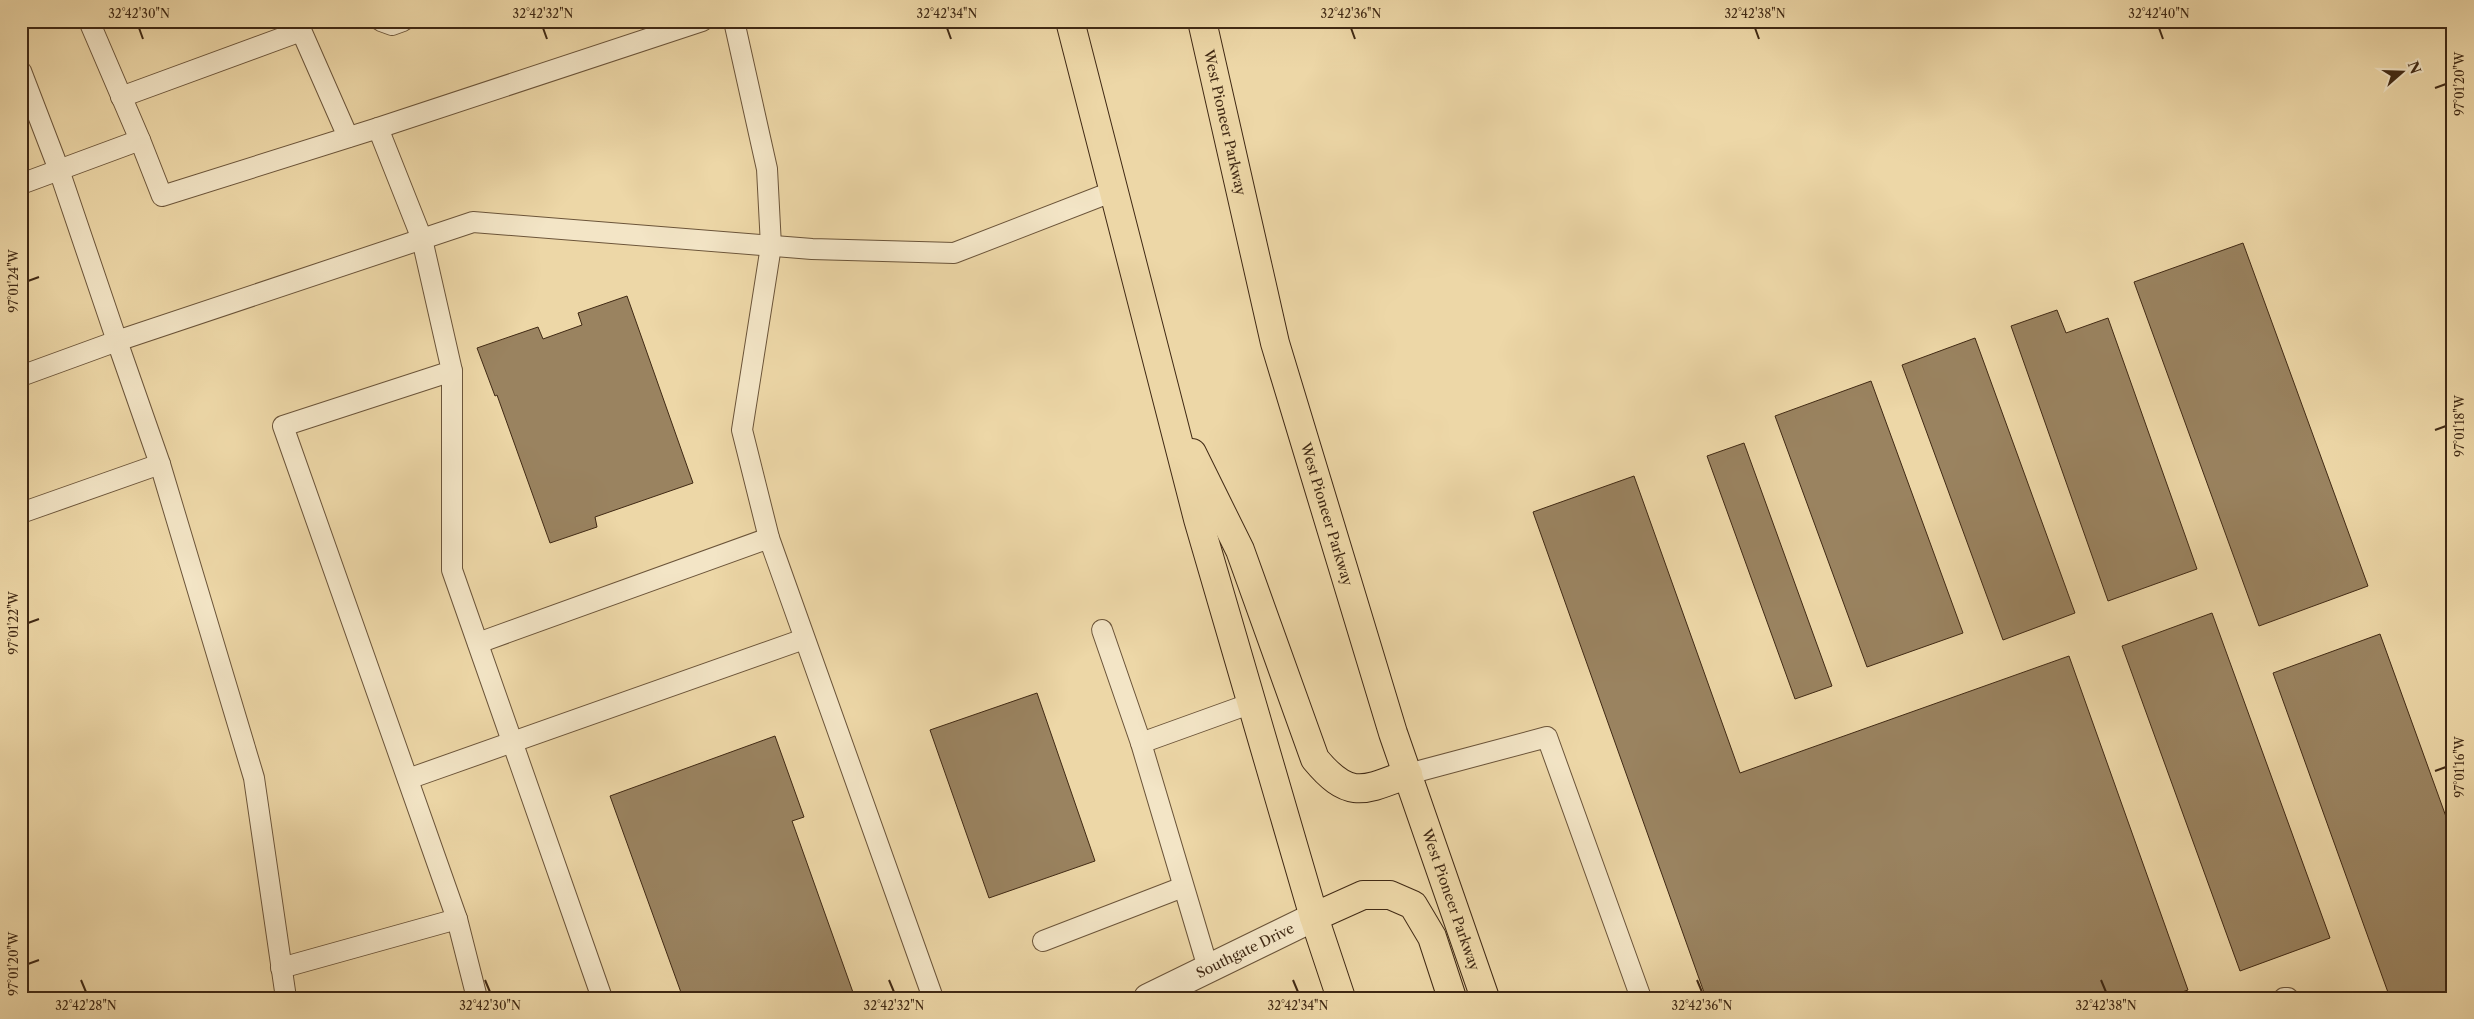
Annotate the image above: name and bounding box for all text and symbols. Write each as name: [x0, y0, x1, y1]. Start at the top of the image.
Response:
text: 32°42'30"N: [108, 6, 170, 21]
text: 32°42'32"N: [513, 6, 574, 21]
text: 32°42'34"N: [917, 6, 978, 21]
text: 32°42'36"N: [1321, 6, 1382, 21]
text: 32°42'38"N: [1724, 6, 1786, 21]
text: 32°42'40"N: [2128, 6, 2190, 21]
street label: West Pioneer Parkway: [1200, 47, 1250, 197]
north arrow: [2376, 48, 2426, 98]
text: 97°01'20"W: [2452, 51, 2467, 116]
text: N: [2404, 59, 2425, 76]
text: 97°01'24"W: [6, 248, 21, 313]
text: 97°01'18"W: [2452, 394, 2467, 457]
street label: West Pioneer Parkway: [1296, 439, 1357, 588]
text: 97°01'22"W: [6, 590, 21, 655]
text: 97°01'16"W: [2452, 735, 2467, 798]
street label: West Pioneer Parkway: [1418, 825, 1484, 973]
street label: Southgate Drive: [1193, 919, 1297, 982]
text: 97°01'20"W: [6, 931, 21, 996]
text: 32°42'28"N: [55, 998, 117, 1013]
text: 32°42'30"N: [459, 998, 521, 1013]
text: 32°42'32"N: [864, 998, 925, 1013]
text: 32°42'34"N: [1268, 998, 1329, 1013]
text: 32°42'36"N: [1672, 998, 1733, 1013]
text: 32°42'38"N: [2075, 998, 2137, 1013]

